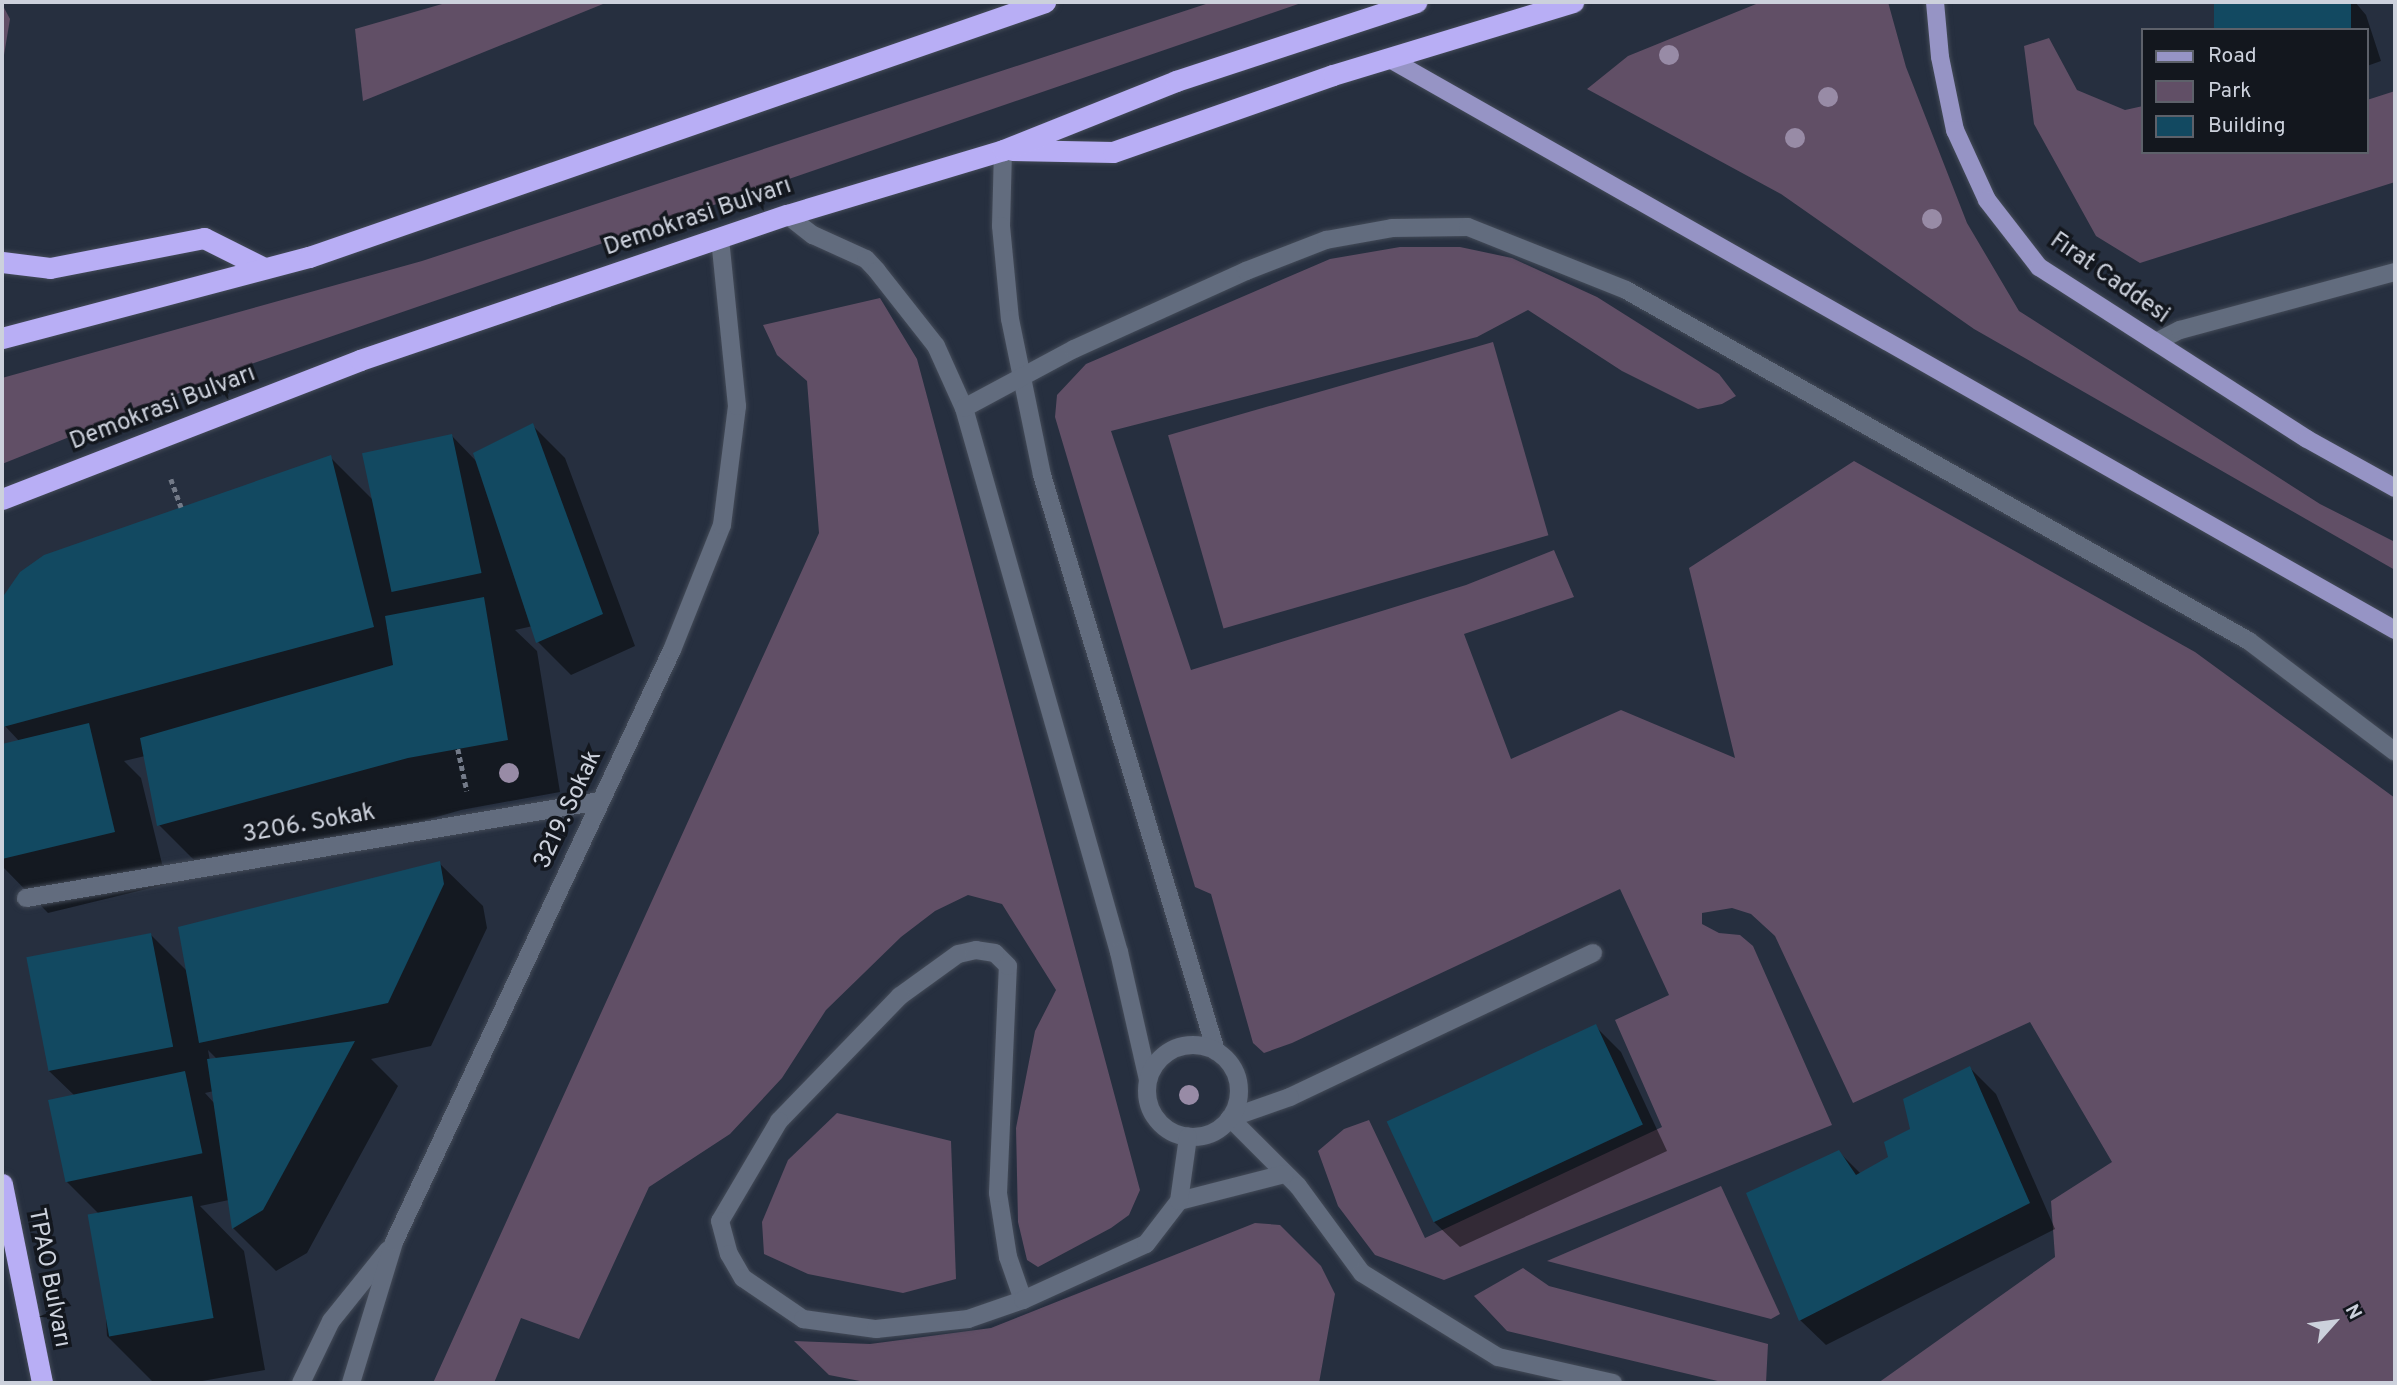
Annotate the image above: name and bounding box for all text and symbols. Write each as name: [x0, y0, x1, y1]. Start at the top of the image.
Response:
legend: [2142, 28, 2369, 154]
text: Road: [2208, 43, 2257, 70]
text: Park: [2208, 78, 2251, 105]
text: Building: [2208, 113, 2286, 140]
street label: Demokrasi Bulvarı: [600, 172, 796, 264]
street label: Fırat Caddesi: [2044, 227, 2174, 331]
street label: Demokrasi Bulvarı: [66, 360, 260, 458]
street label: 3219. Sokak: [529, 746, 609, 874]
street label: 3206. Sokak: [240, 799, 378, 851]
street label: TPAO Bulvarı: [20, 1206, 76, 1350]
north arrow: [2299, 1287, 2369, 1357]
text: N: [2339, 1300, 2366, 1324]

